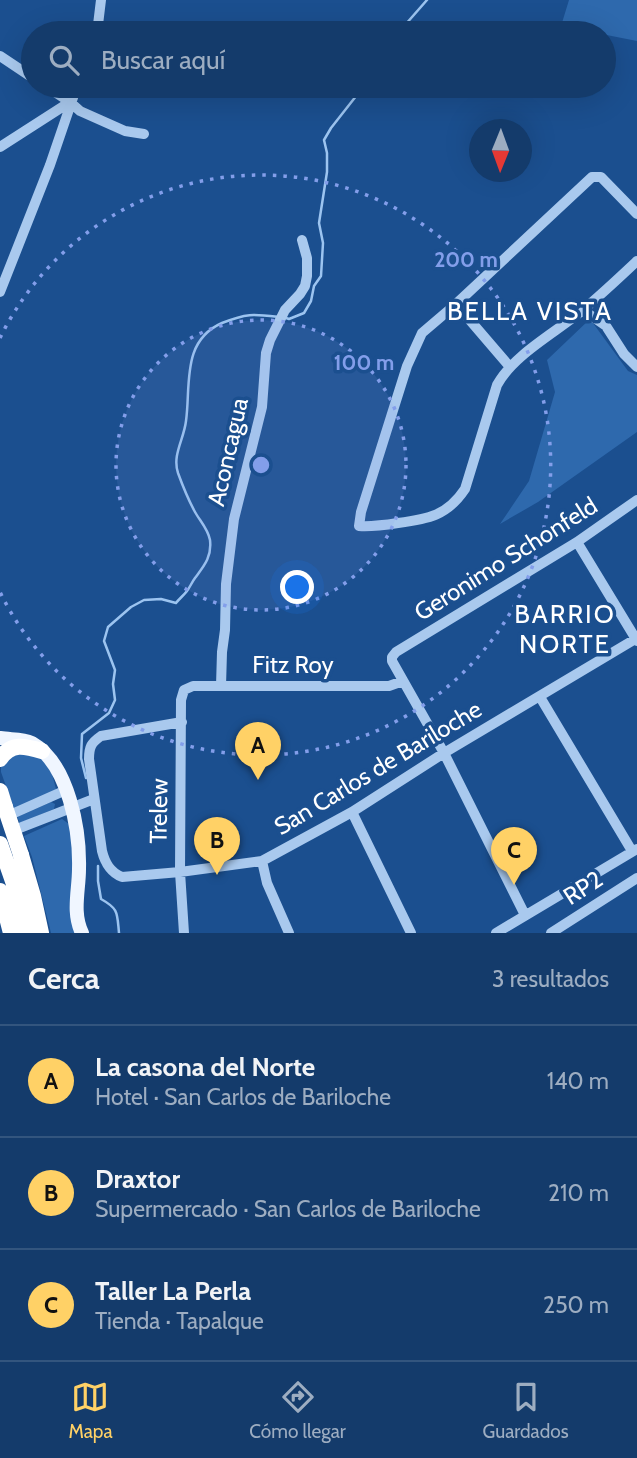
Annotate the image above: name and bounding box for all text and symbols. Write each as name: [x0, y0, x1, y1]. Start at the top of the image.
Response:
search box: [21, 21, 616, 98]
icon: search: [45, 41, 83, 79]
text: Buscar aquí: [101, 44, 225, 76]
north arrow: [469, 119, 532, 182]
text: 200 m: [434, 247, 498, 272]
district label: BELLA VISTA: [447, 295, 613, 327]
text: 100 m: [334, 350, 394, 375]
street label: Aconcagua: [201, 394, 254, 509]
centre of rings: [249, 453, 273, 477]
street label: Geronimo Schonfeld: [409, 491, 603, 627]
your location: [280, 570, 314, 604]
district label: BARRIO NORTE: [514, 598, 616, 660]
street label: Fitz Roy: [252, 650, 334, 679]
street label: San Carlos de Bariloche: [269, 694, 487, 841]
pin: A: [235, 722, 281, 780]
street label: Trelew: [143, 777, 174, 844]
pin: B: [194, 817, 240, 875]
pin: C: [491, 827, 537, 885]
street label: RP2: [558, 864, 608, 911]
text: Cerca: [28, 960, 100, 997]
text: 3 resultados: [492, 965, 609, 993]
text: La casona del Norte: [95, 1051, 315, 1083]
text: A: [44, 1067, 58, 1095]
text: 140 m: [547, 1067, 609, 1095]
text: Hotel · San Carlos de Bariloche: [95, 1083, 391, 1111]
text: Draxtor: [95, 1163, 180, 1195]
text: B: [44, 1179, 58, 1207]
text: 210 m: [548, 1179, 609, 1207]
text: Supermercado · San Carlos de Bariloche: [95, 1195, 481, 1223]
text: Taller La Perla: [95, 1275, 251, 1307]
text: C: [44, 1291, 58, 1319]
text: 250 m: [543, 1291, 609, 1319]
text: Tienda · Tapalque: [95, 1307, 264, 1335]
tab: Mapa: [68, 1378, 113, 1443]
tab: Cómo llegar: [249, 1378, 346, 1443]
tab: Guardados: [483, 1378, 569, 1443]

